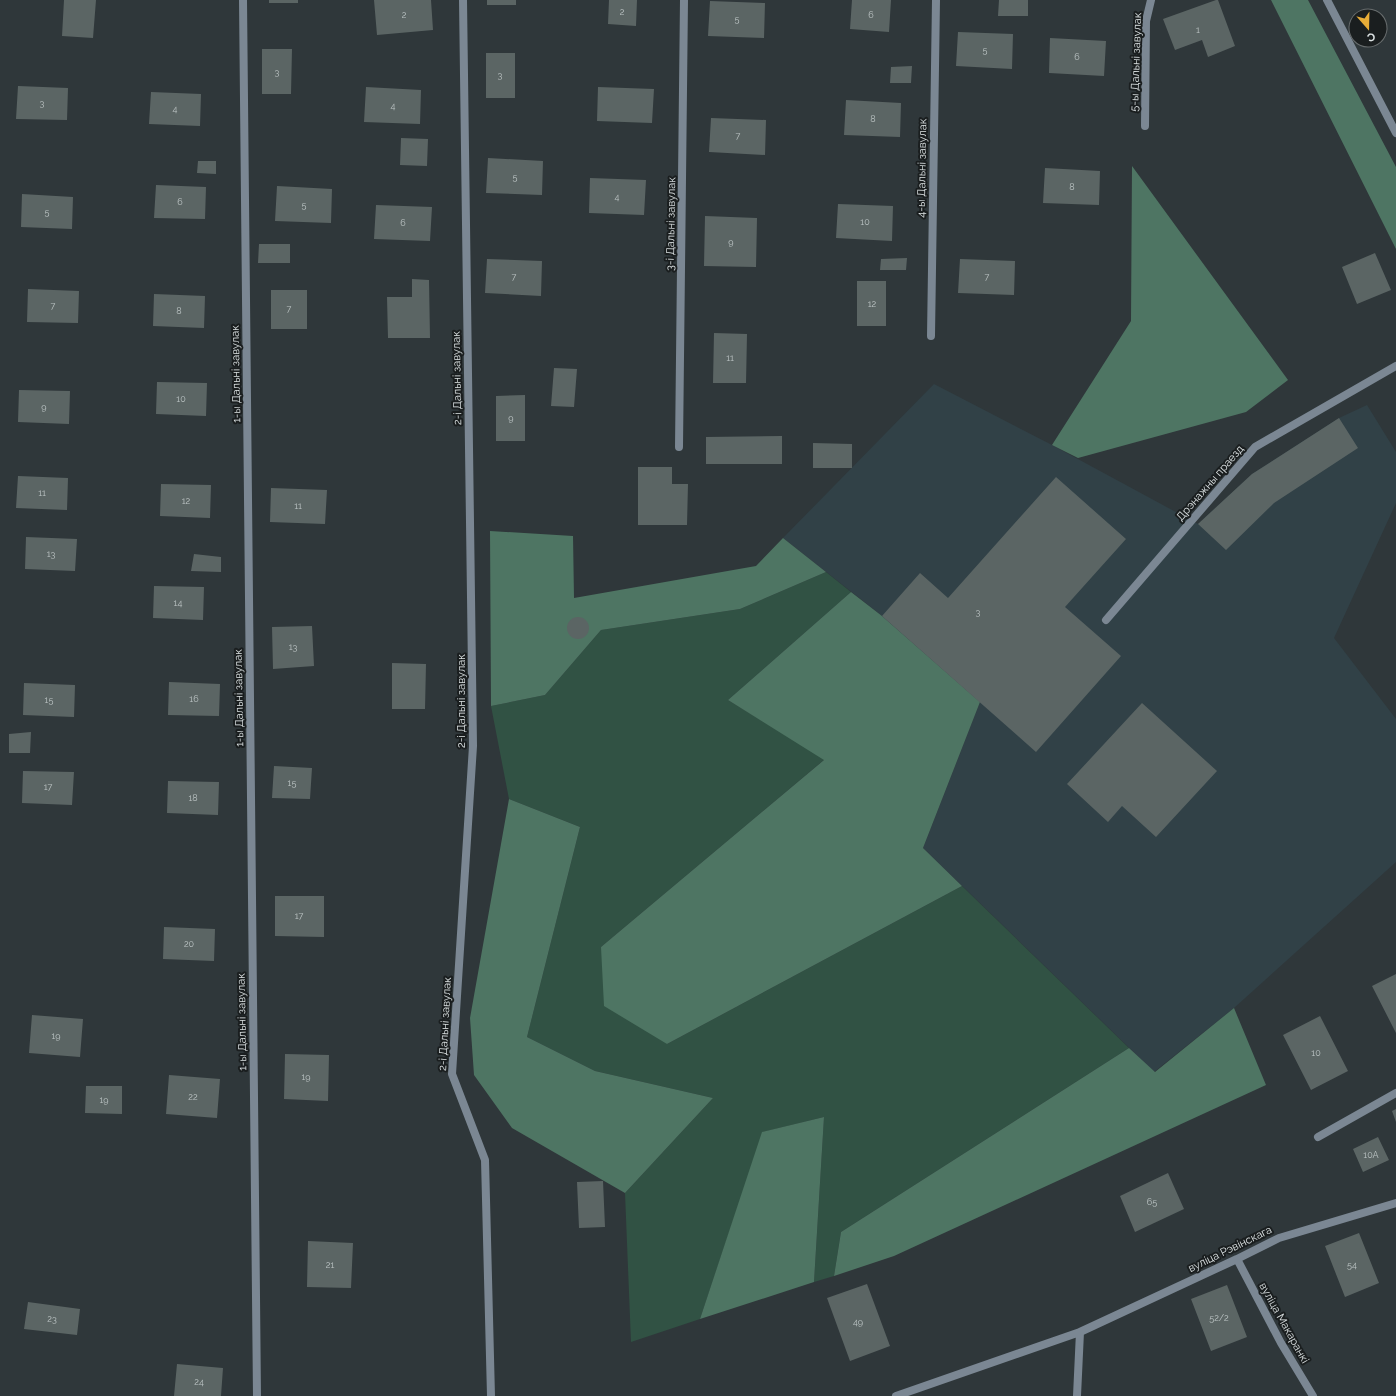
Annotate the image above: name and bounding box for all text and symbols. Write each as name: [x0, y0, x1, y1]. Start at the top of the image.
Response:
house number: 2: [620, 7, 625, 17]
north arrow: [1348, 8, 1388, 48]
house number: 2: [402, 10, 407, 20]
house number: 6: [868, 10, 874, 20]
street label: 5-ы Дальні завулак: [1128, 12, 1144, 112]
house number: 5: [735, 14, 740, 24]
house number: 1: [1196, 25, 1200, 35]
text: С: [1365, 30, 1377, 44]
house number: 5: [983, 45, 988, 55]
house number: 6: [1074, 52, 1080, 62]
house number: 3: [275, 67, 280, 77]
house number: 3: [498, 70, 503, 80]
house number: 3: [40, 98, 45, 108]
house number: 4: [391, 101, 396, 111]
house number: 4: [173, 104, 178, 114]
house number: 8: [870, 114, 876, 124]
street label: 4-ы Дальні завулак: [915, 118, 929, 218]
house number: 7: [736, 131, 741, 141]
house number: 5: [513, 172, 518, 182]
street label: 3-і Дальні завулак: [664, 177, 678, 271]
house number: 8: [1069, 182, 1075, 192]
house number: 4: [615, 192, 620, 202]
house number: 6: [177, 197, 183, 207]
house number: 5: [302, 200, 307, 210]
house number: 5: [45, 207, 50, 217]
house number: 10: [860, 217, 870, 227]
house number: 6: [400, 218, 406, 228]
house number: 9: [728, 237, 734, 247]
house number: 7: [512, 272, 517, 282]
house number: 7: [985, 272, 990, 282]
house number: 12: [868, 299, 877, 309]
house number: 7: [51, 301, 56, 311]
house number: 7: [287, 304, 292, 314]
house number: 8: [176, 306, 182, 316]
street label: 1-ы Дальні завулак: [229, 325, 243, 423]
street label: 2-і Дальні завулак: [450, 331, 464, 425]
house number: 11: [726, 353, 734, 363]
house number: 10: [176, 394, 186, 404]
house number: 9: [41, 402, 47, 412]
house number: 9: [508, 413, 514, 423]
street label: Дрэнажны праезд: [1174, 442, 1247, 523]
house number: 11: [38, 488, 46, 498]
house number: 12: [182, 496, 191, 506]
house number: 11: [294, 501, 302, 511]
house number: 13: [47, 549, 56, 559]
house number: 14: [174, 598, 182, 608]
house number: 3: [976, 607, 981, 617]
house number: 13: [289, 642, 298, 652]
street label: 1-ы Дальні завулак: [232, 649, 246, 747]
street label: 2-і Дальні завулак: [455, 654, 468, 748]
house number: 16: [189, 694, 199, 704]
house number: 15: [45, 695, 53, 705]
house number: 15: [288, 778, 296, 788]
house number: 17: [44, 782, 52, 792]
house number: 18: [188, 793, 198, 803]
house number: 17: [295, 911, 303, 921]
house number: 20: [184, 939, 195, 949]
street label: 1-ы Дальні завулак: [235, 973, 249, 1071]
street label: 2-і Дальні завулак: [436, 976, 454, 1071]
house number: 19: [51, 1031, 61, 1041]
house number: 10: [1311, 1048, 1321, 1058]
house number: 19: [301, 1072, 311, 1082]
house number: 22: [188, 1092, 198, 1102]
house number: 19: [99, 1095, 109, 1105]
house number: 10А: [1363, 1150, 1379, 1160]
house number: 65: [1147, 1197, 1157, 1207]
street label: вуліца Рэвінскага: [1186, 1223, 1274, 1275]
house number: 21: [326, 1260, 334, 1270]
house number: 54: [1347, 1260, 1357, 1270]
street label: вуліца Макаранкі: [1256, 1280, 1312, 1366]
house number: 52/2: [1209, 1313, 1229, 1323]
house number: 23: [47, 1314, 57, 1324]
house number: 49: [853, 1317, 863, 1327]
house number: 24: [194, 1377, 204, 1387]

